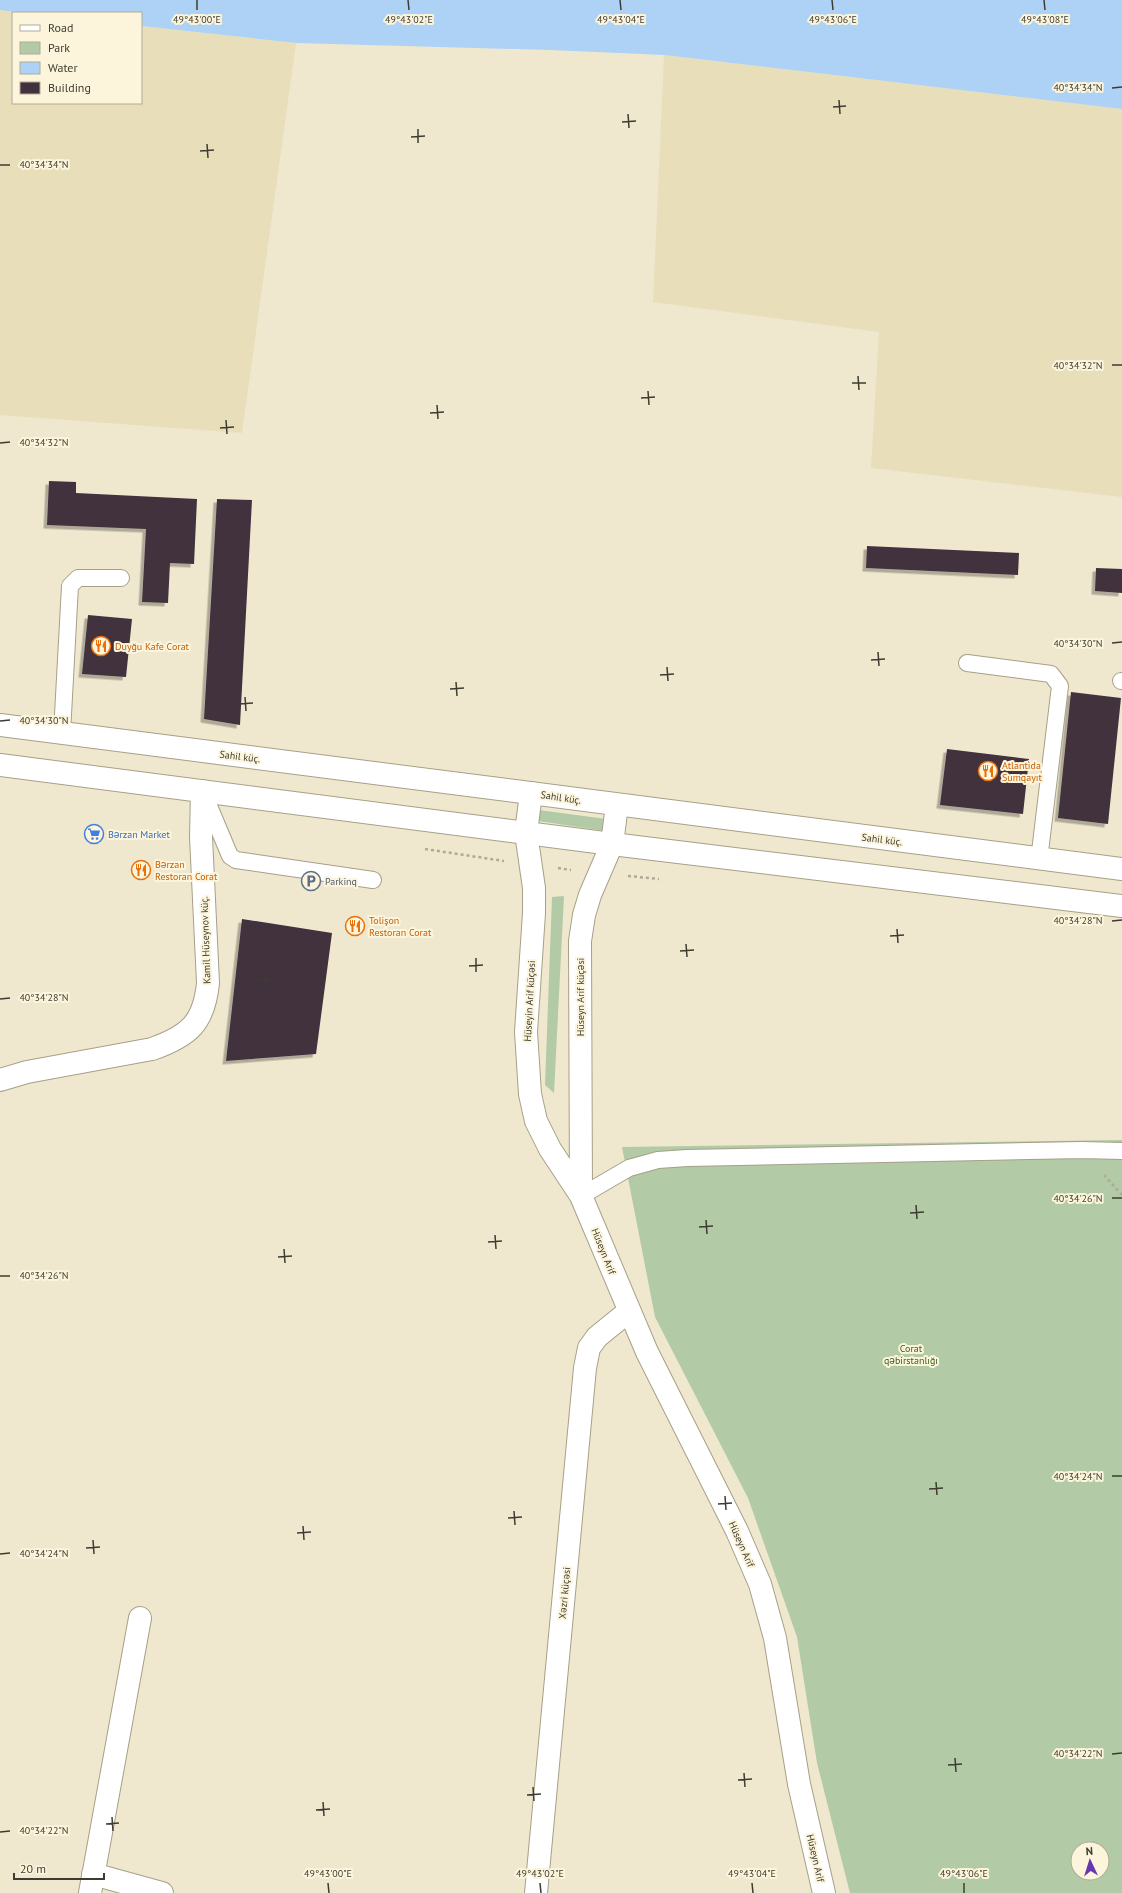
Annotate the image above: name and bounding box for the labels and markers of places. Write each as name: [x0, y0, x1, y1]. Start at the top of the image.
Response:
restaurant icon: Duyğu Kafe Corat: [90, 635, 112, 657]
place label: Duyğu Kafe Corat: [115, 640, 190, 653]
place label: Atlantida Sumqayıt: [1002, 759, 1042, 784]
restaurant icon: Atlantida Sumqayıt: [977, 760, 999, 782]
supermarket icon: Bərzan Market: [83, 823, 105, 845]
place label: Bərzan Market: [108, 828, 170, 841]
place label: Bərzan Restoran Corat: [155, 858, 218, 883]
restaurant icon: Bərzan Restoran Corat: [130, 859, 152, 881]
parking icon: Parkinq: [300, 870, 322, 892]
place label: Parkinq: [325, 875, 357, 888]
place label: Tolişon Restoran Corat: [369, 914, 432, 939]
restaurant icon: Tolişon Restoran Corat: [344, 915, 366, 937]

